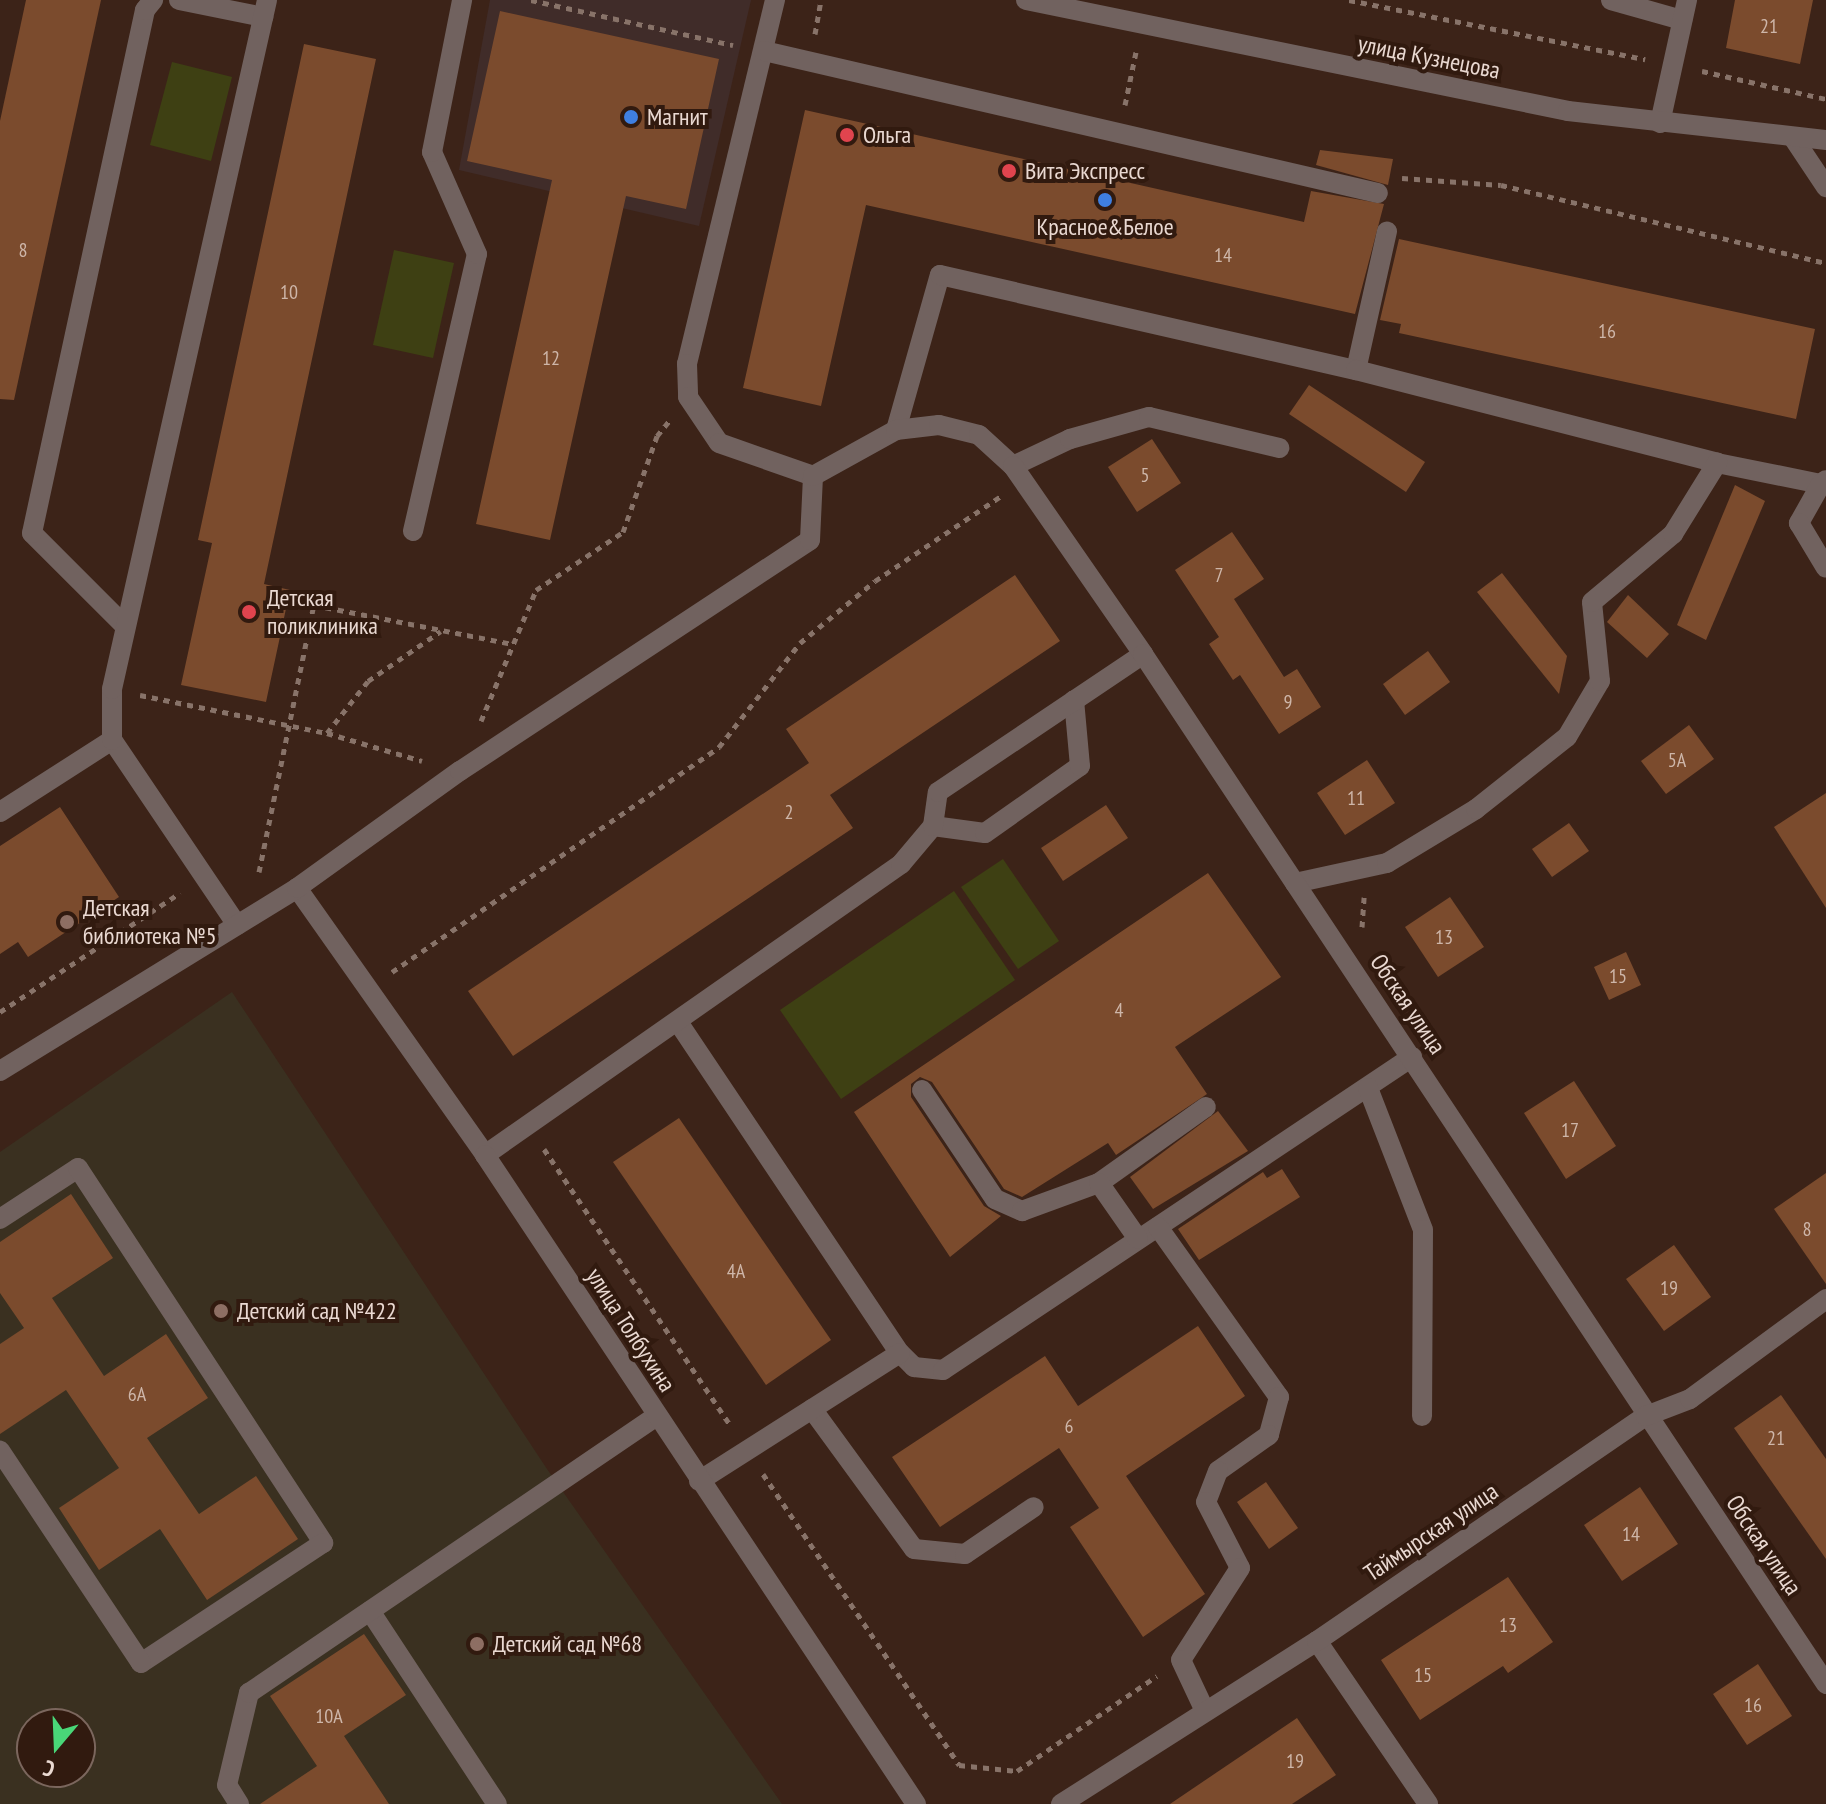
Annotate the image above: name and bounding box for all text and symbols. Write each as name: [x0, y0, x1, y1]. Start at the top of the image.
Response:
house number: 21: [1760, 14, 1778, 38]
street label: улица Кузнецова: [1356, 29, 1502, 85]
place label: Магнит: [647, 103, 708, 131]
marker: Магнит: [622, 108, 640, 126]
place label: Ольга: [863, 121, 911, 149]
marker: Ольга: [838, 126, 856, 144]
place label: Вита Экспресс: [1025, 157, 1145, 185]
marker: Вита Экспресс: [1000, 162, 1018, 180]
marker: Красное&Белое: [1096, 191, 1114, 209]
place label: Красное&Белое: [1036, 213, 1174, 241]
house number: 8: [19, 238, 27, 262]
house number: 14: [1214, 243, 1232, 267]
house number: 10: [280, 280, 298, 304]
house number: 16: [1598, 319, 1616, 343]
house number: 12: [542, 346, 560, 370]
house number: 5: [1141, 463, 1149, 487]
house number: 7: [1215, 563, 1223, 587]
place label: Детская поликлиника: [267, 584, 378, 640]
marker: Детская поликлиника: [238, 601, 260, 623]
house number: 9: [1284, 690, 1292, 714]
house number: 5А: [1668, 748, 1686, 772]
house number: 11: [1347, 786, 1365, 810]
house number: 2: [785, 800, 793, 824]
place label: Детская библиотека №5: [83, 894, 217, 950]
marker: Детская библиотека №5: [58, 913, 76, 931]
house number: 13: [1435, 925, 1453, 949]
street label: Обская улица: [1364, 948, 1452, 1060]
house number: 15: [1609, 964, 1627, 988]
house number: 4: [1115, 998, 1123, 1022]
house number: 17: [1561, 1118, 1579, 1142]
house number: 8: [1803, 1217, 1811, 1241]
house number: 4А: [727, 1259, 745, 1283]
street label: улица Толбухина: [580, 1262, 682, 1398]
house number: 19: [1660, 1276, 1678, 1300]
place label: Детский сад №422: [237, 1297, 397, 1325]
marker: Детский сад №422: [212, 1302, 230, 1320]
house number: 6А: [128, 1382, 146, 1406]
house number: 6: [1065, 1414, 1073, 1438]
house number: 21: [1767, 1426, 1785, 1450]
street label: Таймырская улица: [1358, 1477, 1504, 1587]
street label: Обская улица: [1720, 1489, 1808, 1601]
house number: 14: [1622, 1522, 1640, 1546]
house number: 13: [1499, 1613, 1517, 1637]
place label: Детский сад №68: [493, 1630, 642, 1658]
marker: Детский сад №68: [468, 1635, 486, 1653]
house number: 15: [1414, 1663, 1432, 1687]
house number: 16: [1744, 1693, 1762, 1717]
house number: 10А: [315, 1704, 343, 1728]
north arrow: [16, 1708, 96, 1788]
house number: 19: [1286, 1749, 1304, 1773]
text: С: [40, 1754, 58, 1784]

